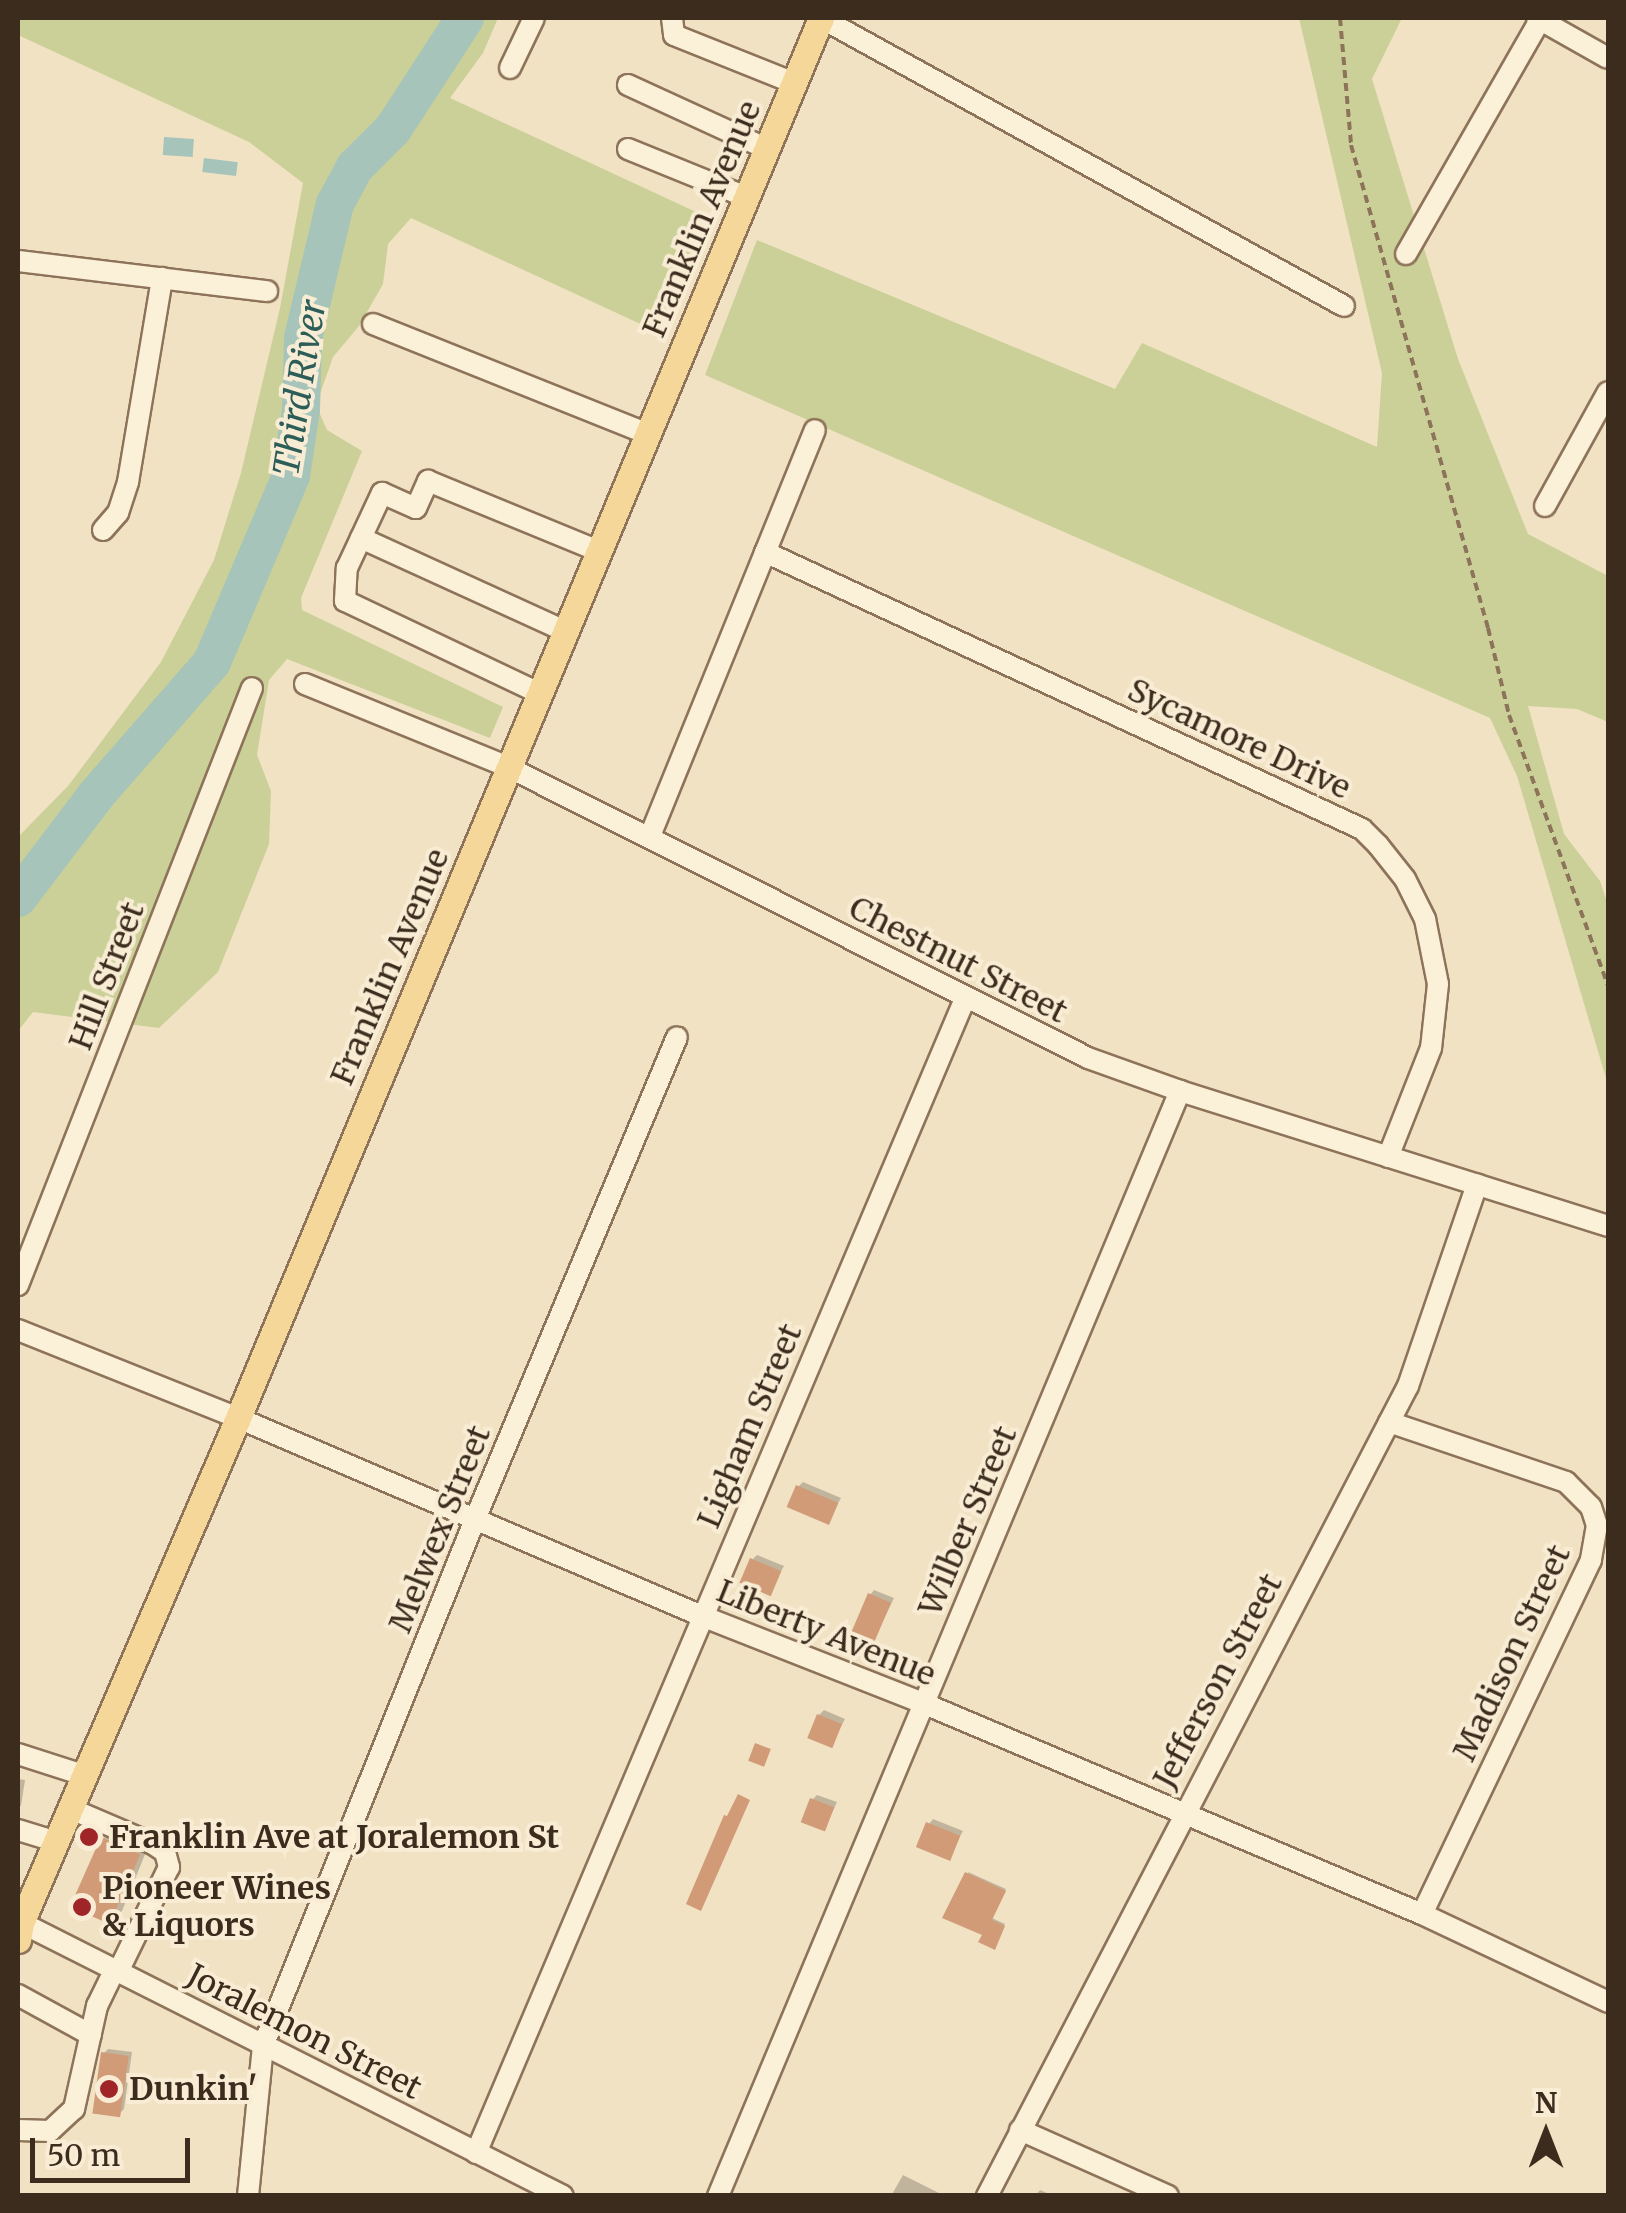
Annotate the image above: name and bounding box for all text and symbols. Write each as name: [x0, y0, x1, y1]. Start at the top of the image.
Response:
street label: Franklin Avenue: [635, 95, 769, 343]
water label: Third River: [265, 297, 335, 479]
street label: Sycamore Drive: [1122, 671, 1356, 807]
street label: Franklin Avenue: [323, 843, 457, 1091]
street label: Chestnut Street: [843, 889, 1073, 1031]
street label: Hill Street: [61, 897, 153, 1055]
street label: Ligham Street: [690, 1318, 810, 1534]
street label: Melwex Street: [381, 1420, 499, 1638]
street label: Wilber Street: [911, 1421, 1025, 1621]
street label: Madison Street: [1445, 1539, 1579, 1767]
street label: Jefferson Street: [1145, 1567, 1291, 1795]
street label: Liberty Avenue: [711, 1572, 941, 1694]
place label: Franklin Ave at Joralemon St: [109, 1818, 559, 1856]
marker: Franklin Ave at Joralemon St: [78, 1826, 100, 1848]
place label: Pioneer Wines & Liquors: [102, 1870, 331, 1945]
marker: Pioneer Wines & Liquors: [71, 1896, 93, 1918]
street label: Joralemon Street: [180, 1956, 428, 2108]
place label: Dunkin': [129, 2070, 258, 2108]
marker: Dunkin': [98, 2078, 120, 2100]
north arrow: [1496, 2083, 1596, 2183]
text: N: [1535, 2085, 1557, 2121]
scale bar: [35, 2118, 195, 2180]
text: 50 m: [47, 2136, 120, 2174]

